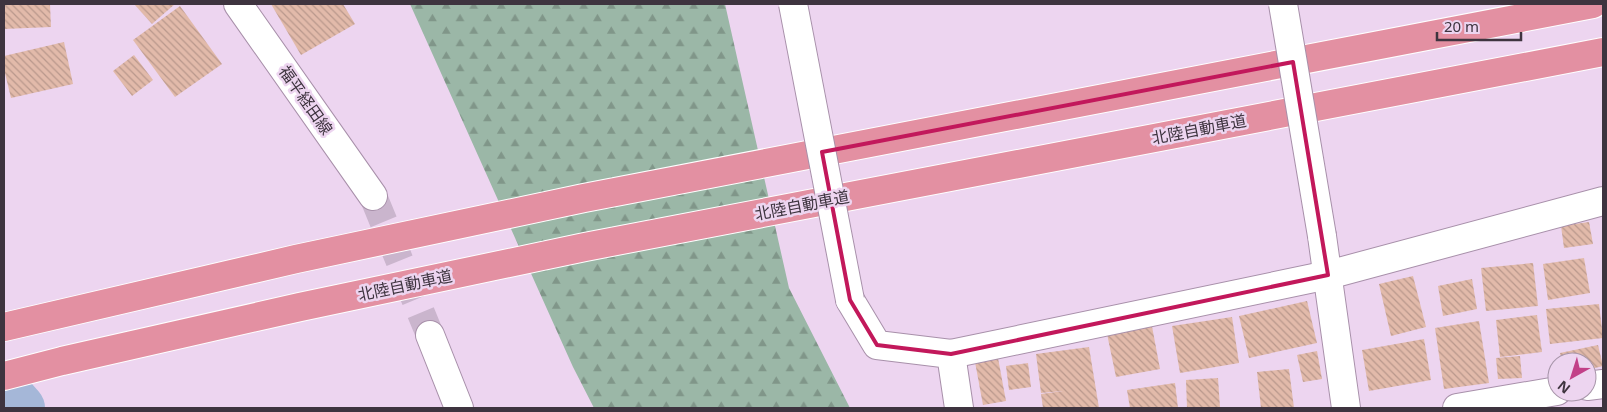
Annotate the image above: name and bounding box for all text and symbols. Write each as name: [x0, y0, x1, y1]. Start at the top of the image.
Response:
scale bar: [1437, 10, 1521, 42]
text: 20 m: [1444, 16, 1479, 36]
street label: 福平経田線: [274, 61, 338, 139]
street label: 北陸自動車道: [1150, 109, 1248, 149]
street label: 北陸自動車道: [753, 185, 851, 225]
street label: 北陸自動車道: [356, 264, 454, 306]
north arrow: [1547, 352, 1597, 402]
text: N: [1553, 377, 1574, 398]

